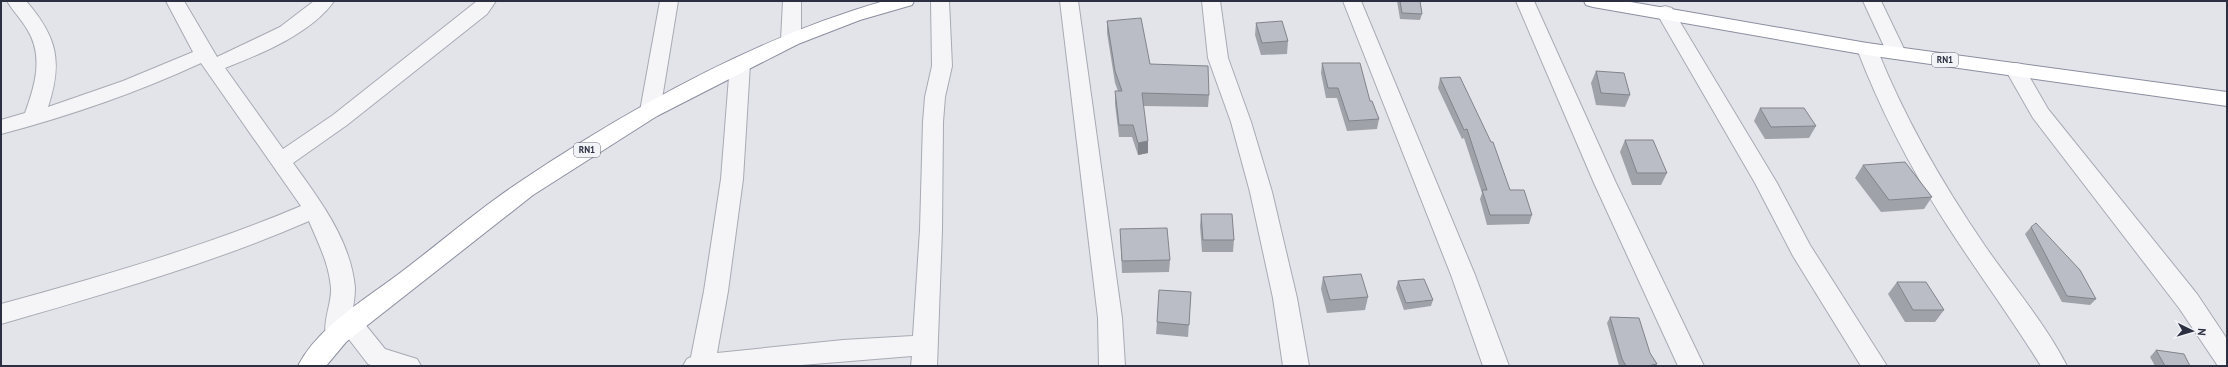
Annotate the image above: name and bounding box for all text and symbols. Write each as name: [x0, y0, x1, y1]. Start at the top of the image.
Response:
road number: RN1: [1932, 53, 1958, 67]
road number: RN1: [574, 143, 600, 157]
north arrow: [2172, 311, 2212, 351]
text: N: [2195, 328, 2209, 336]

